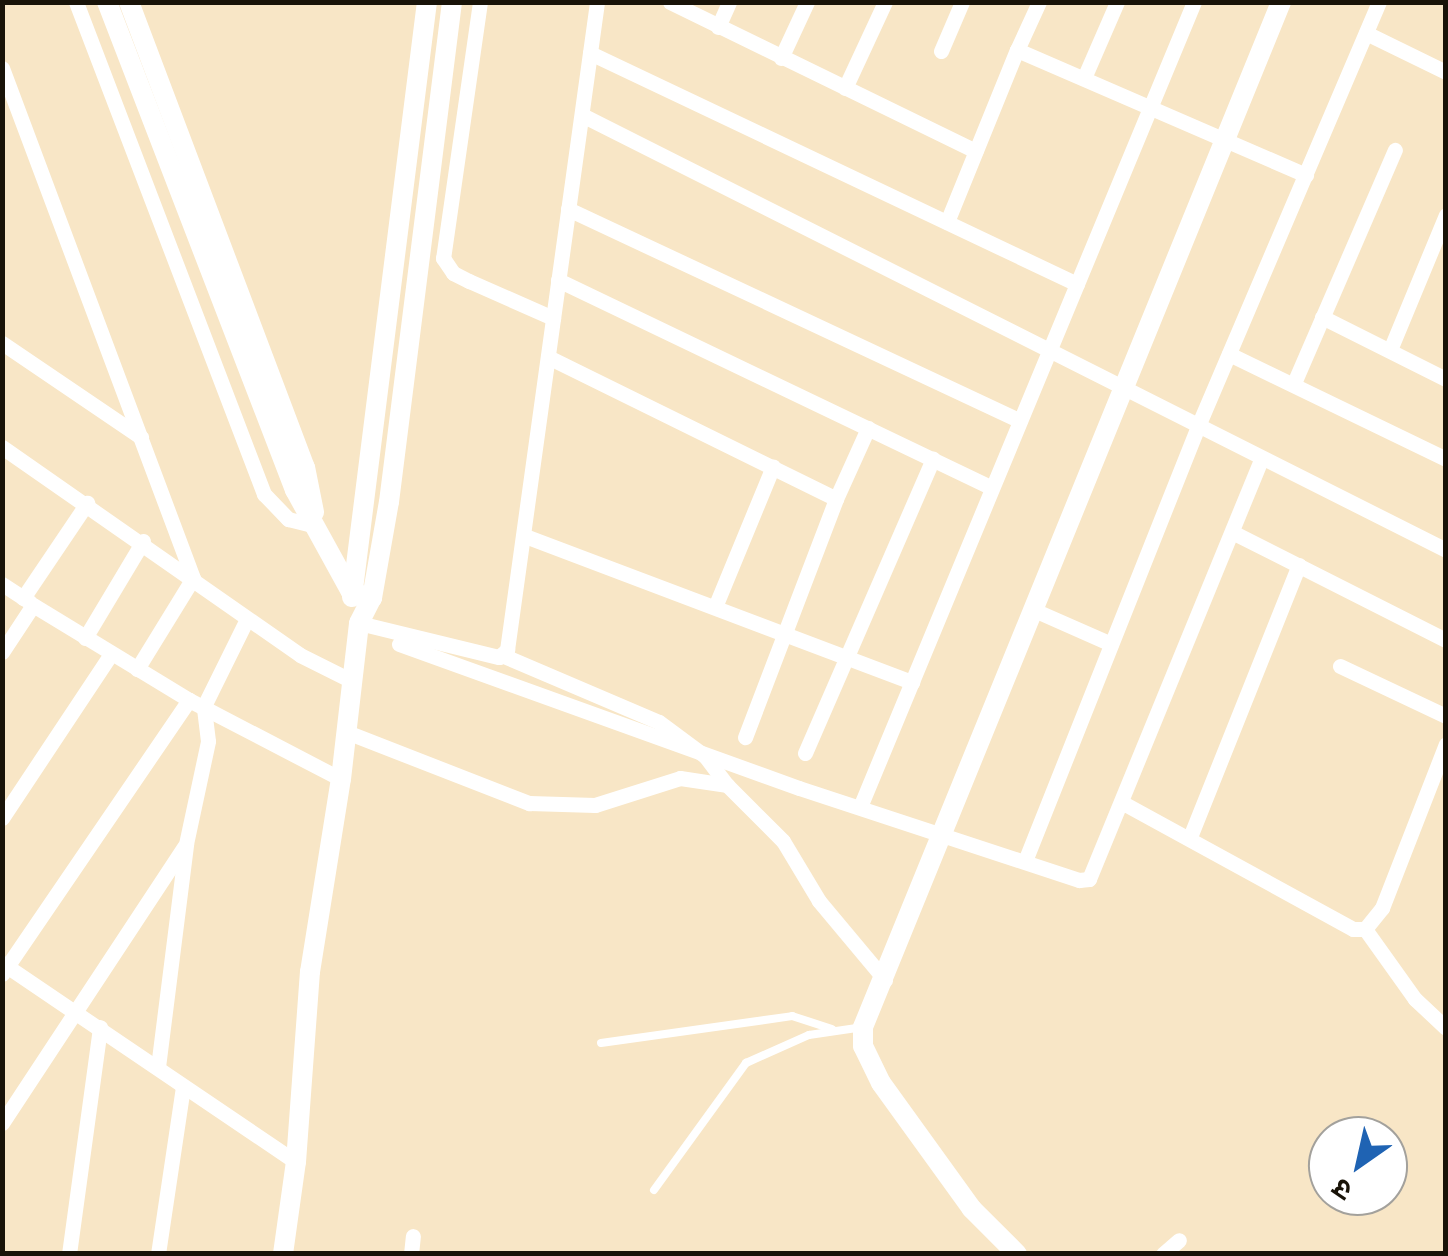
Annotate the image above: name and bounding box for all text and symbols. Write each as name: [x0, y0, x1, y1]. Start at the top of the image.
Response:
north arrow: [1308, 1116, 1408, 1216]
text: उ: [1326, 1171, 1359, 1208]

